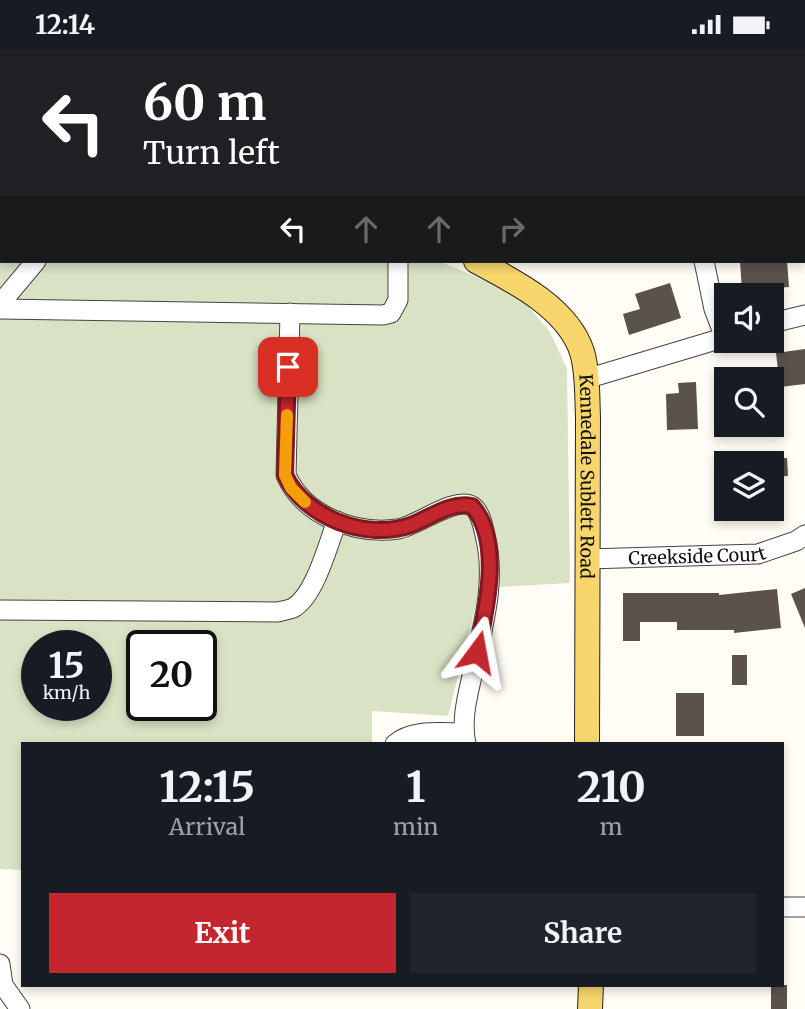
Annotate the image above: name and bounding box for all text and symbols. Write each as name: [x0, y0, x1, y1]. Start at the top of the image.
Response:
text: 12:14: [35, 8, 95, 41]
text: 60 m: [143, 72, 266, 133]
icon: left: [28, 77, 119, 168]
text: Turn left: [143, 133, 280, 173]
icon: left: [274, 210, 312, 248]
icon: ahead: [347, 210, 385, 248]
icon: ahead: [420, 210, 458, 248]
icon: right: [493, 210, 531, 248]
map controls: [714, 283, 784, 521]
button: sound: [714, 283, 784, 353]
pin: [258, 337, 318, 397]
icon: arrive: [269, 348, 307, 386]
button: search: [714, 367, 784, 437]
street label: Kennedale Sublett Road: [575, 373, 600, 579]
button: layers: [714, 451, 784, 521]
street label: Creekside Court: [628, 541, 769, 569]
position arrow: [440, 615, 514, 689]
speed limit sign: 20: [126, 630, 217, 721]
text: 15: [49, 644, 84, 688]
text: km/h: [43, 681, 90, 704]
text: 12:15: [159, 761, 255, 813]
text: 1: [406, 761, 426, 813]
text: 210: [577, 761, 646, 813]
text: Arrival: [169, 812, 245, 841]
text: min: [393, 812, 439, 841]
text: m: [600, 812, 623, 841]
button: Exit: [49, 893, 396, 973]
button: Share: [410, 893, 756, 973]

